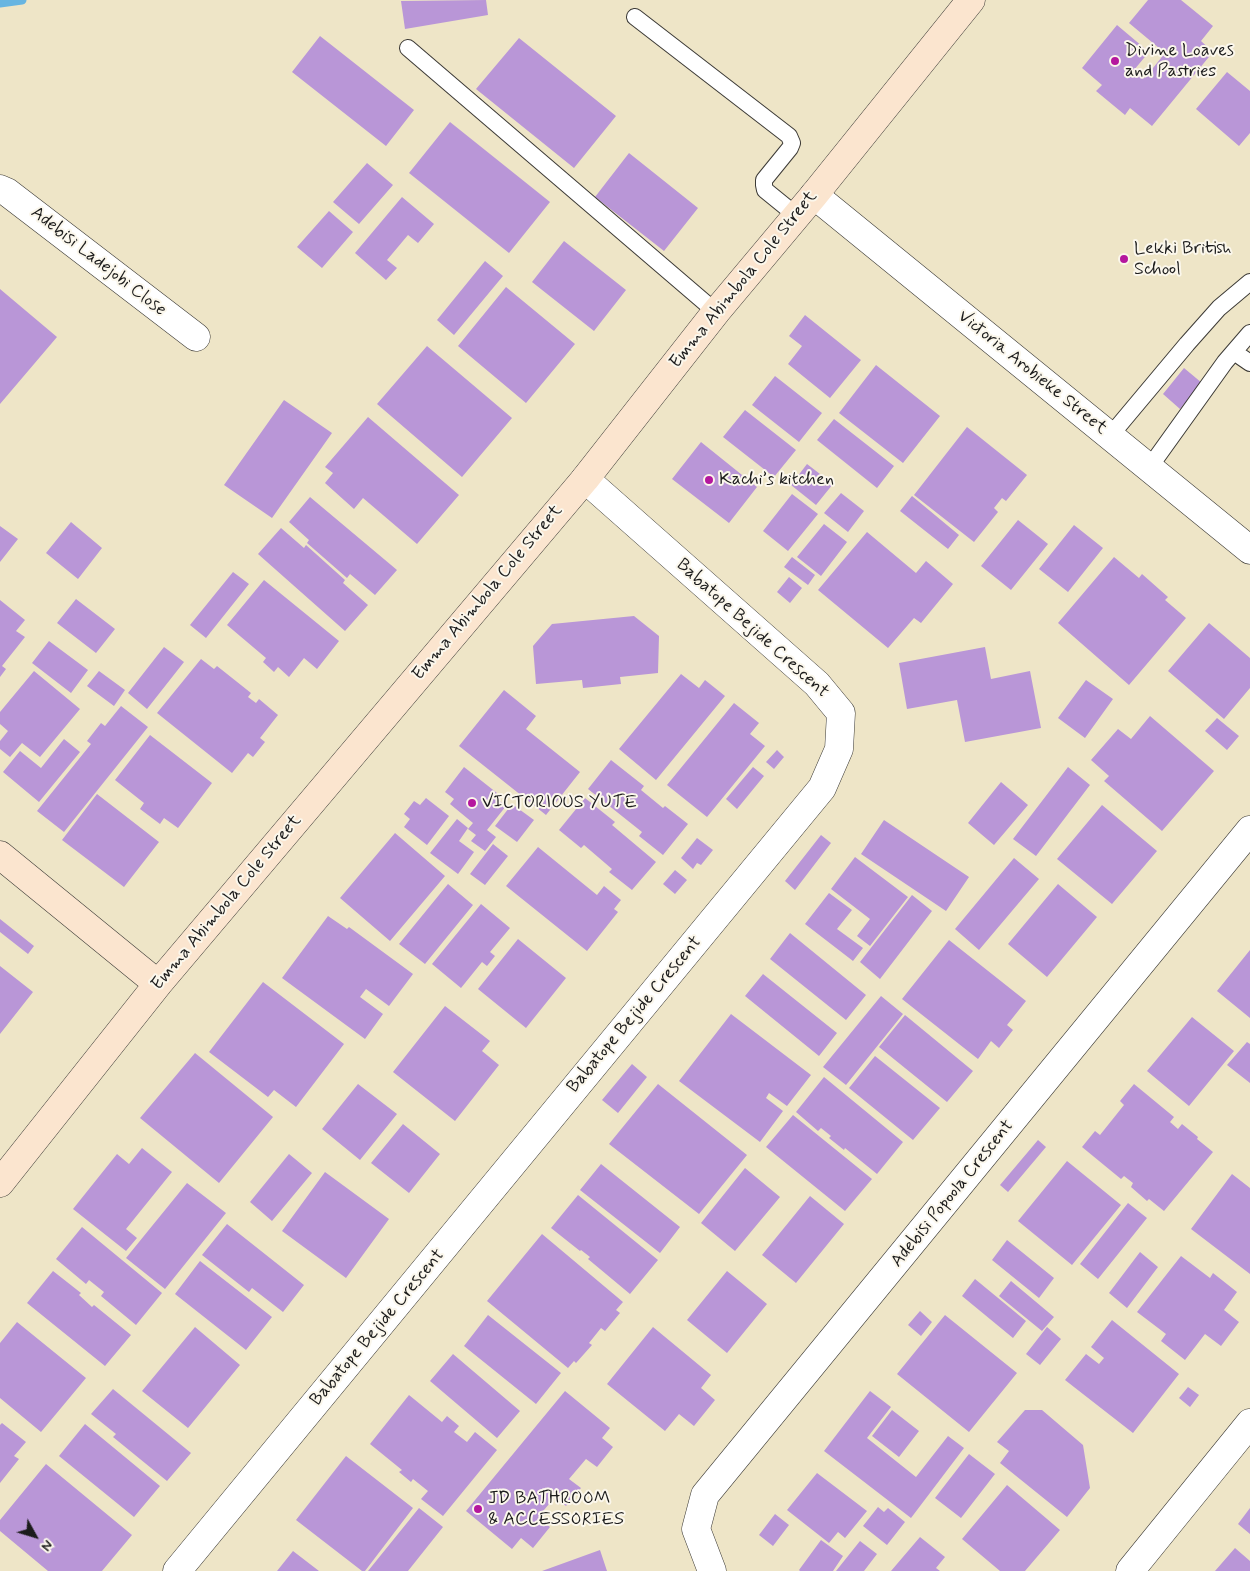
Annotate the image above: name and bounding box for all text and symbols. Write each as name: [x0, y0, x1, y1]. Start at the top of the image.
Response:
place label: Divine Loaves and Pastries: [1125, 40, 1234, 82]
marker: Divine Loaves and Pastries: [1109, 55, 1121, 67]
street label: Emma Abimbola Cole Street: [666, 187, 822, 373]
street label: Adebisi Ladejobi Close: [26, 202, 170, 322]
place label: Lekki British School: [1134, 238, 1232, 280]
marker: Lekki British School: [1118, 253, 1130, 265]
street label: Victoria Arobieke Street: [953, 306, 1111, 440]
place label: Kachi’s kitchen: [719, 469, 834, 491]
marker: Kachi’s kitchen: [703, 474, 715, 486]
street label: Emma Abimbola Cole Street: [408, 501, 568, 685]
street label: Babatope Bejide Crescent: [671, 555, 833, 703]
place label: VICTORIOUS YUTE: [482, 792, 637, 814]
marker: VICTORIOUS YUTE: [466, 797, 478, 809]
street label: Emma Abimbola Cole Street: [147, 811, 307, 995]
street label: Babatope Bejide Crescent: [563, 932, 707, 1098]
street label: Adebisi Popoola Crescent: [887, 1116, 1019, 1272]
street label: Babatope Bejide Crescent: [306, 1245, 450, 1411]
place label: JD BATHROOM & ACCESSORIES: [488, 1488, 624, 1530]
marker: JD BATHROOM & ACCESSORIES: [472, 1503, 484, 1515]
north arrow: [10, 1511, 60, 1561]
text: N: [37, 1536, 57, 1555]

